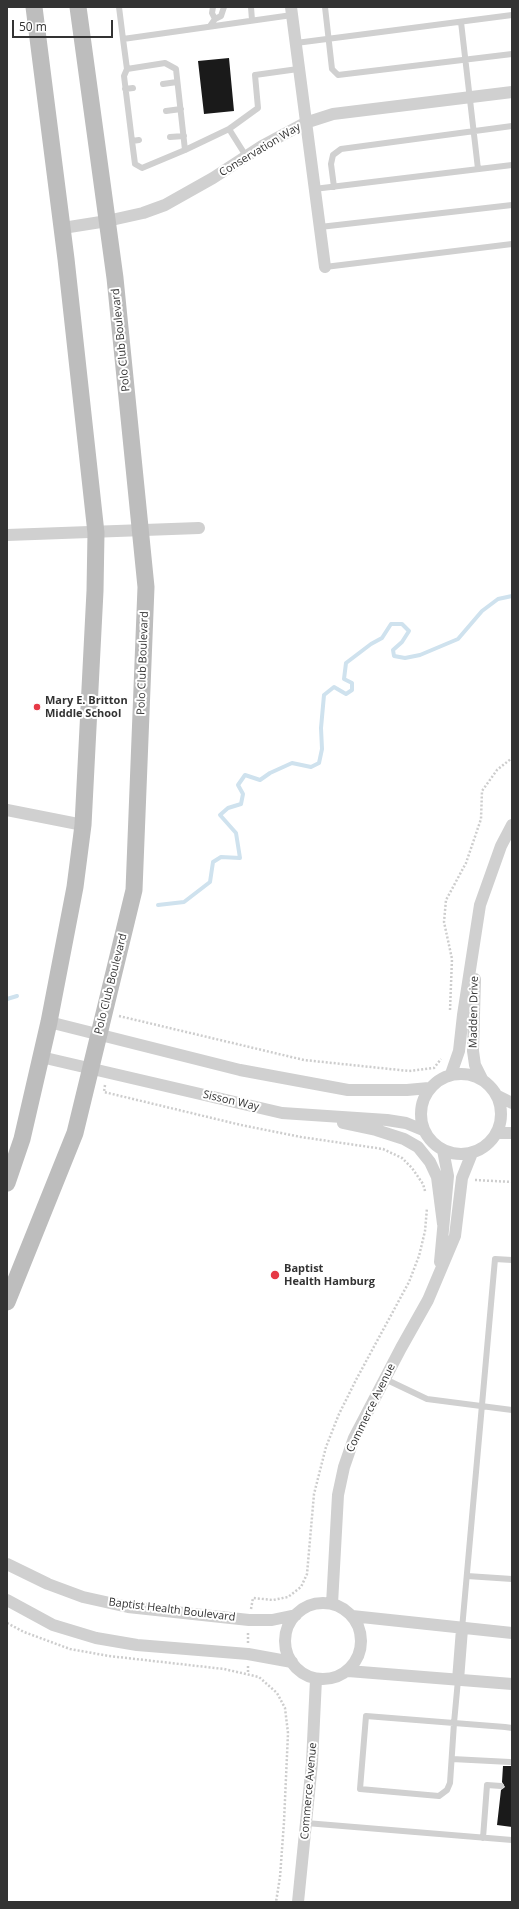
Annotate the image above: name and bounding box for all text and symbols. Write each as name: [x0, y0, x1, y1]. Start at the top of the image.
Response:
scale bar: [14, 12, 115, 38]
text: 50 m: [19, 18, 47, 35]
street label: Conservation Way: [217, 121, 303, 179]
street label: Polo Club Boulevard: [109, 288, 133, 392]
street label: Polo Club Boulevard: [135, 611, 151, 715]
place label: Mary E. Britton Middle School: [45, 694, 128, 720]
marker: Mary E. Britton Middle School: [32, 702, 42, 712]
street label: Polo Club Boulevard: [92, 932, 130, 1036]
street label: Madden Drive: [467, 976, 481, 1048]
street label: Sisson Way: [202, 1088, 260, 1114]
place label: Baptist Health Hamburg: [284, 1262, 375, 1288]
marker: Baptist Health Hamburg: [269, 1269, 281, 1281]
street label: Commerce Avenue: [344, 1361, 398, 1455]
street label: Baptist Health Boulevard: [108, 1596, 236, 1624]
street label: Commerce Avenue: [298, 1742, 320, 1840]

